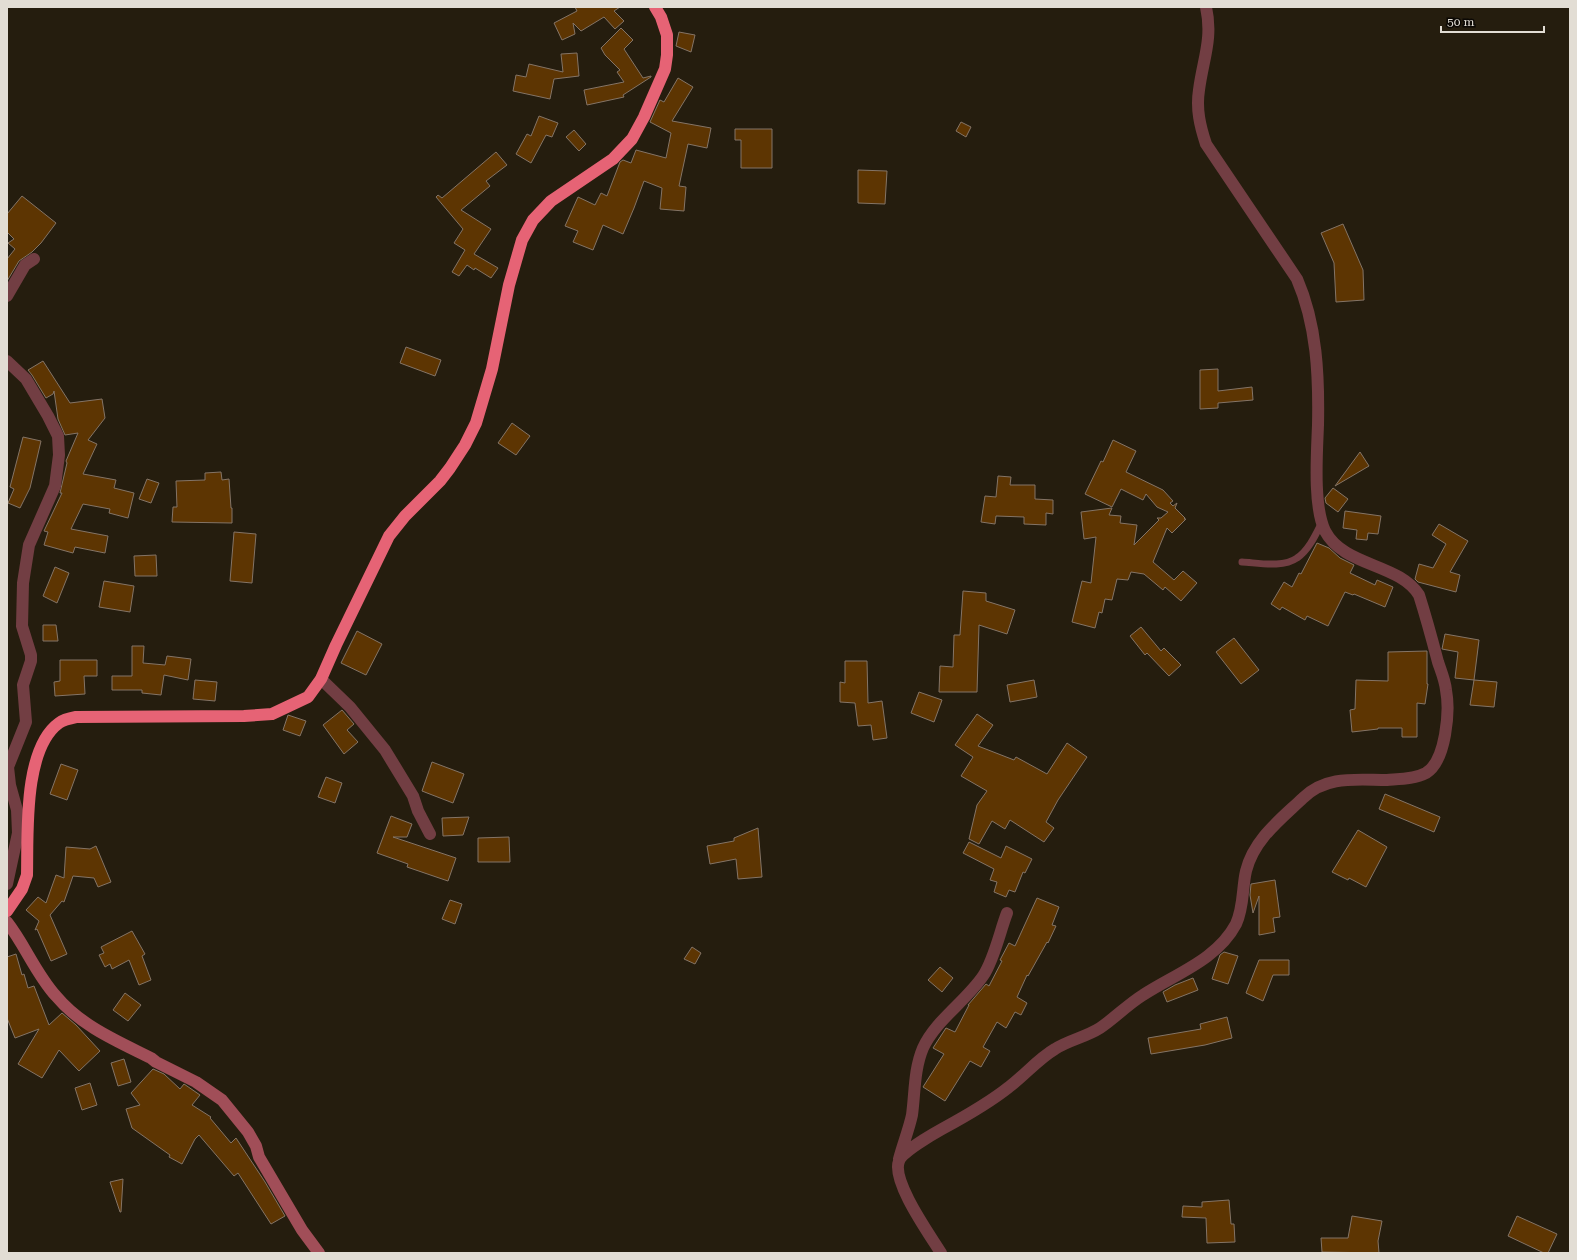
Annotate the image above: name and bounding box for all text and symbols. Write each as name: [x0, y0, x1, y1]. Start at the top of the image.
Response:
scale bar: [1441, 8, 1544, 34]
text: 50 m: [1447, 15, 1474, 29]

